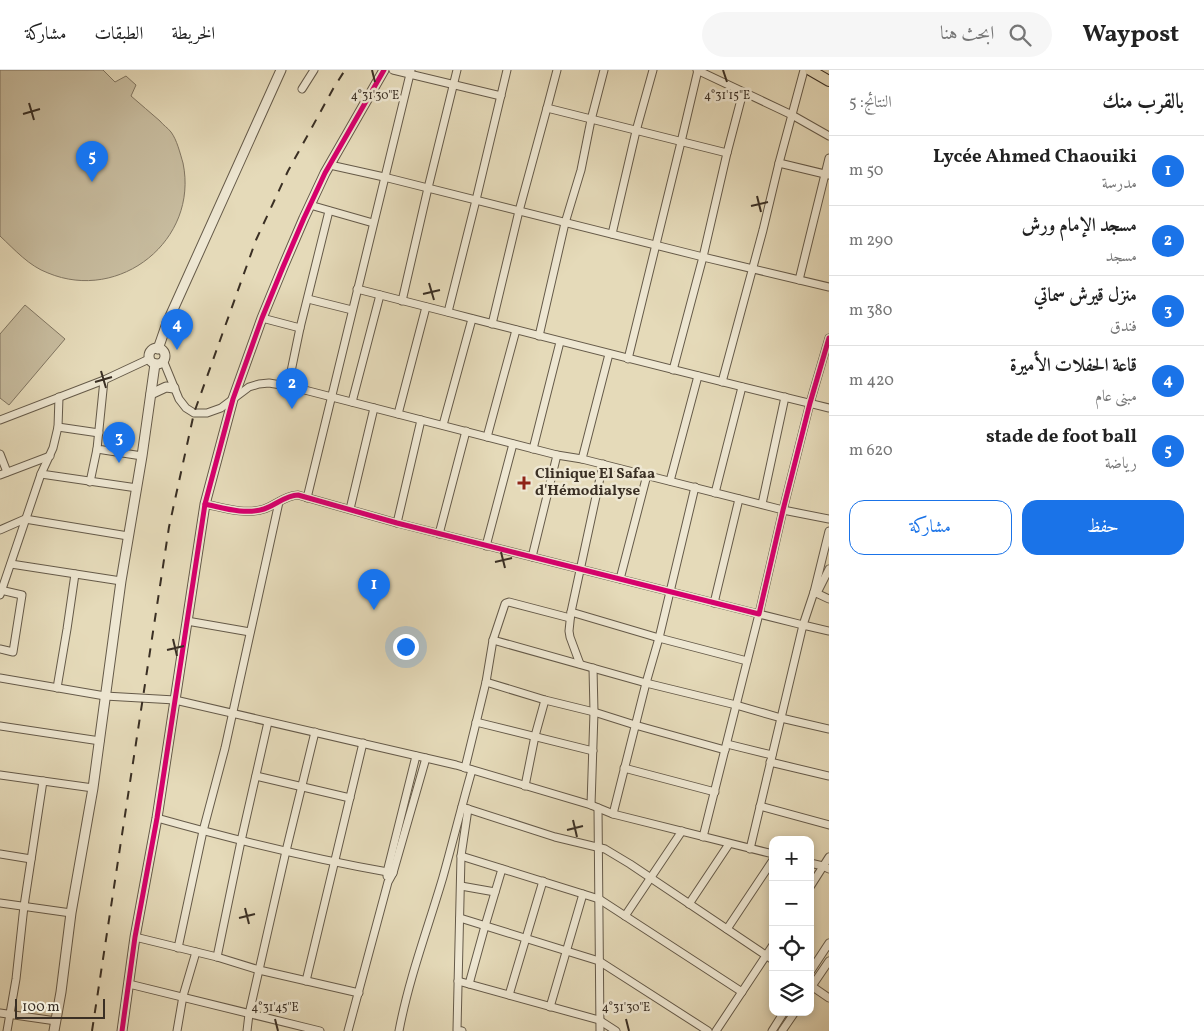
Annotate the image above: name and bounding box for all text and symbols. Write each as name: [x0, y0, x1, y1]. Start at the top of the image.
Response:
search box: [702, 12, 1052, 57]
text: Waypost: [1082, 18, 1179, 52]
text: ابحث هنا: [940, 21, 994, 47]
icon: search: [1006, 21, 1034, 49]
text: مشاركة: [25, 22, 66, 47]
text: الطبقات: [94, 22, 143, 47]
text: الخريطة: [171, 22, 215, 47]
text: 4°31'30"E: [351, 88, 399, 104]
text: 4°31'15"E: [704, 88, 750, 104]
text: بالقرب منك: [1102, 88, 1184, 117]
text: النتائج: 5: [849, 92, 892, 114]
pin: 5: [76, 141, 108, 182]
text: Lycée Ahmed Chaouiki: [933, 144, 1137, 170]
text: 50 m: [849, 160, 883, 182]
text: 1: [1165, 160, 1171, 182]
text: مدرسة: [1102, 173, 1137, 195]
text: مسجد الإمام ورش: [1021, 213, 1137, 239]
text: 290 m: [849, 230, 893, 252]
text: 2: [1164, 230, 1172, 252]
text: مسجد: [1106, 246, 1137, 268]
text: منزل قيرش سماتي: [1034, 283, 1137, 309]
text: 380 m: [849, 300, 892, 322]
text: 3: [1164, 300, 1172, 322]
pin: 4: [161, 309, 193, 350]
text: فندق: [1110, 316, 1137, 338]
text: قاعة الحفلات الأميرة: [1010, 353, 1137, 379]
pin: 2: [276, 368, 308, 409]
text: 420 m: [849, 370, 894, 392]
text: 4: [1163, 370, 1173, 392]
text: مبنى عام: [1095, 386, 1137, 408]
pin: 3: [103, 422, 135, 463]
text: stade de foot ball: [986, 424, 1137, 450]
text: 620 m: [849, 440, 893, 462]
text: 5: [1164, 440, 1172, 462]
text: رياضة: [1105, 453, 1137, 475]
place label: Clinique El Safaa d'Hémodialyse: [535, 464, 655, 502]
marker: Clinique El Safaa d'Hémodialyse: [517, 476, 531, 490]
button: مشاركة: [849, 500, 1012, 555]
button: حفظ: [1022, 500, 1184, 555]
pin: 1: [358, 569, 390, 610]
your location: [393, 634, 419, 660]
map controls: [769, 836, 814, 1016]
button: +: [769, 836, 814, 881]
button: −: [769, 881, 814, 926]
button: locate: [769, 926, 814, 971]
button: layers: [769, 971, 814, 1016]
scale bar: [15, 996, 105, 1019]
text: 100 m: [22, 998, 60, 1017]
text: 4°31'45"E: [251, 1000, 299, 1016]
text: 4°31'30"E: [602, 1000, 650, 1016]

